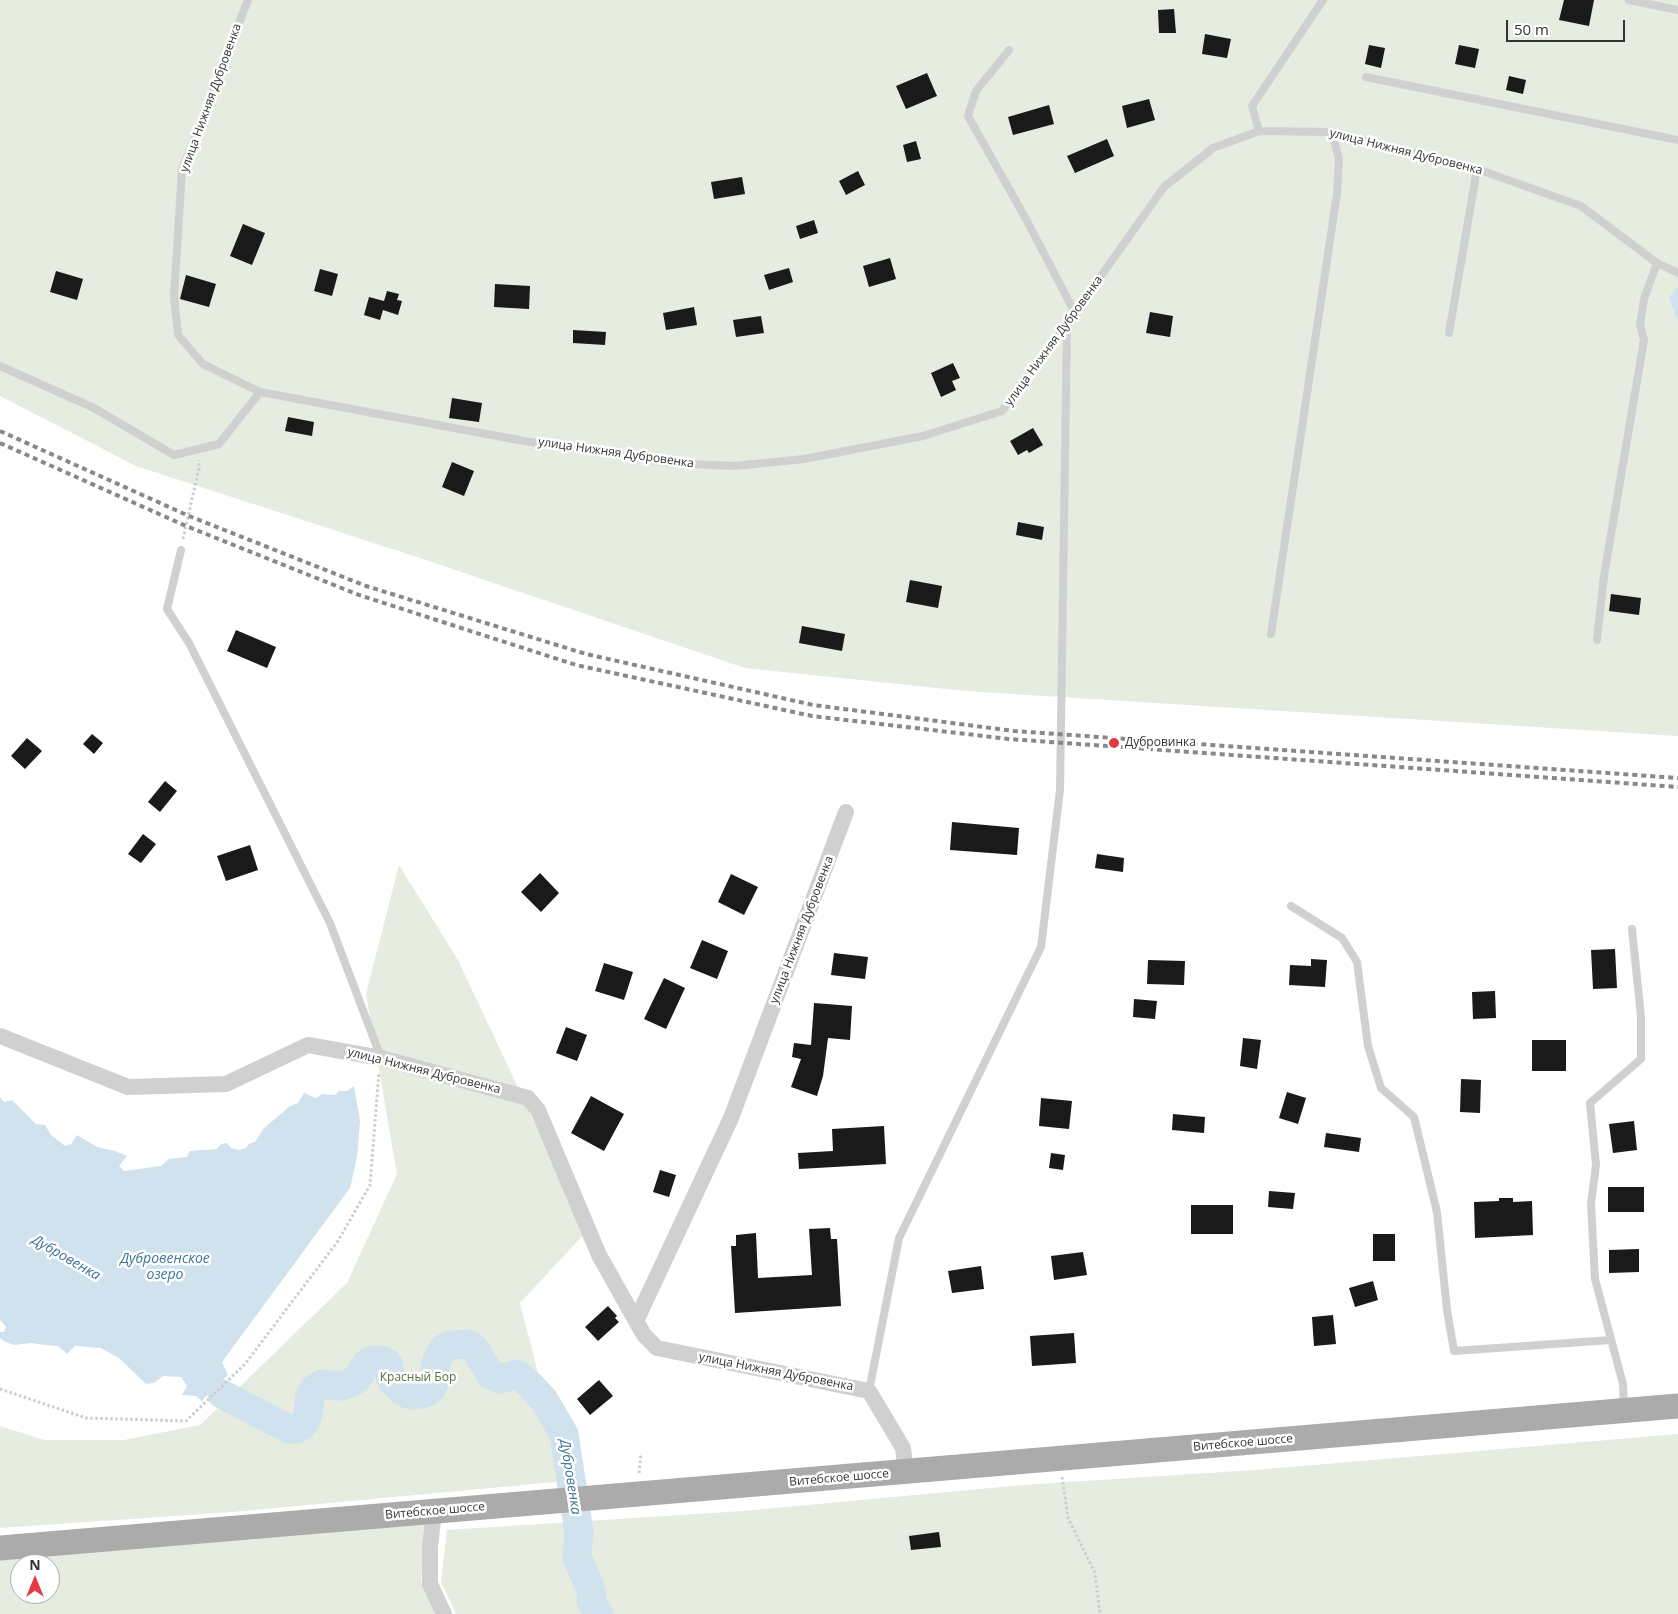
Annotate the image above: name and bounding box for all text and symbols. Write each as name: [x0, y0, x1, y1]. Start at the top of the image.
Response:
scale bar: [1508, 10, 1627, 42]
text: 50 m: [1514, 19, 1549, 39]
street label: улица Нижняя Дубровенка: [177, 22, 245, 174]
street label: улица Нижняя Дубровенка: [1328, 126, 1484, 178]
street label: улица Нижняя Дубровенка: [1002, 273, 1106, 409]
street label: улица Нижняя Дубровенка: [537, 435, 695, 471]
marker: Дубровинка: [1107, 736, 1121, 750]
place label: Дубровинка: [1125, 736, 1196, 750]
street label: улица Нижняя Дубровенка: [767, 854, 837, 1006]
street label: улица Нижняя Дубровенка: [346, 1045, 502, 1097]
water label: Дубровенка: [29, 1232, 103, 1284]
water label: Дубровенское озеро: [120, 1251, 210, 1284]
street label: улица Нижняя Дубровенка: [698, 1350, 854, 1394]
park label: Красный Бор: [380, 1371, 456, 1385]
street label: Витебское шоссе: [1193, 1431, 1293, 1455]
water label: Дубровенка: [556, 1438, 584, 1516]
street label: Витебское шоссе: [789, 1466, 889, 1490]
street label: Витебское шоссе: [385, 1499, 485, 1523]
north arrow: [10, 1554, 60, 1604]
text: N: [29, 1555, 41, 1574]

